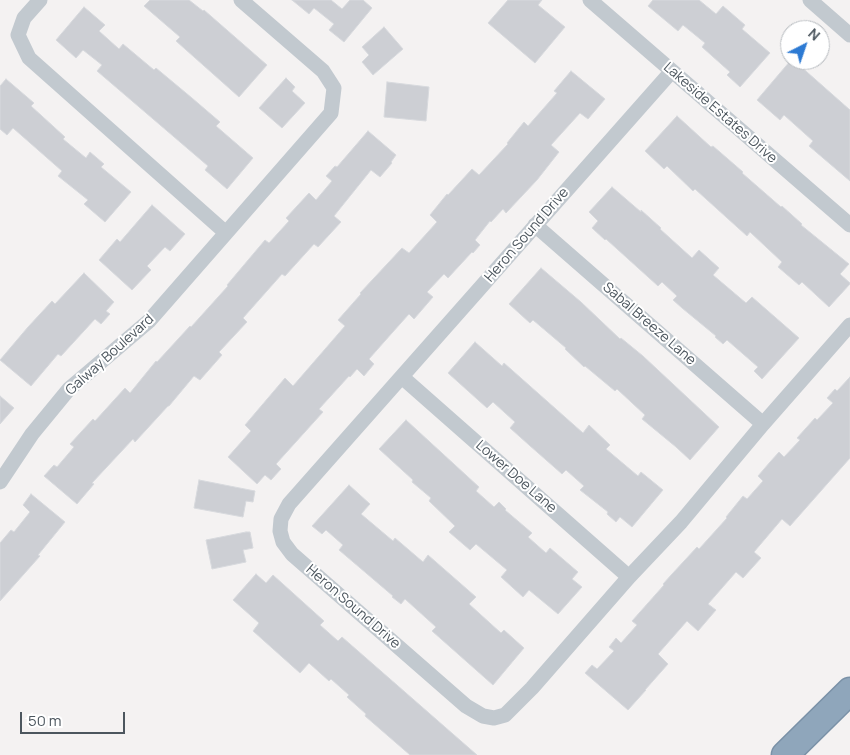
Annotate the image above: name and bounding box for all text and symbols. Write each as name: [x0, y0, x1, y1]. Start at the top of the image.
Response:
north arrow: [780, 20, 830, 70]
text: N: [804, 24, 825, 45]
street label: Lakeside Estates Drive: [660, 59, 780, 167]
street label: Heron Sound Drive: [481, 184, 573, 286]
street label: Sabal Breeze Lane: [599, 279, 699, 369]
street label: Galway Boulevard: [62, 311, 158, 399]
street label: Lower Doe Lane: [472, 437, 560, 517]
street label: Heron Sound Drive: [302, 561, 404, 653]
scale bar: [22, 702, 128, 734]
text: 50 m: [28, 710, 62, 731]

